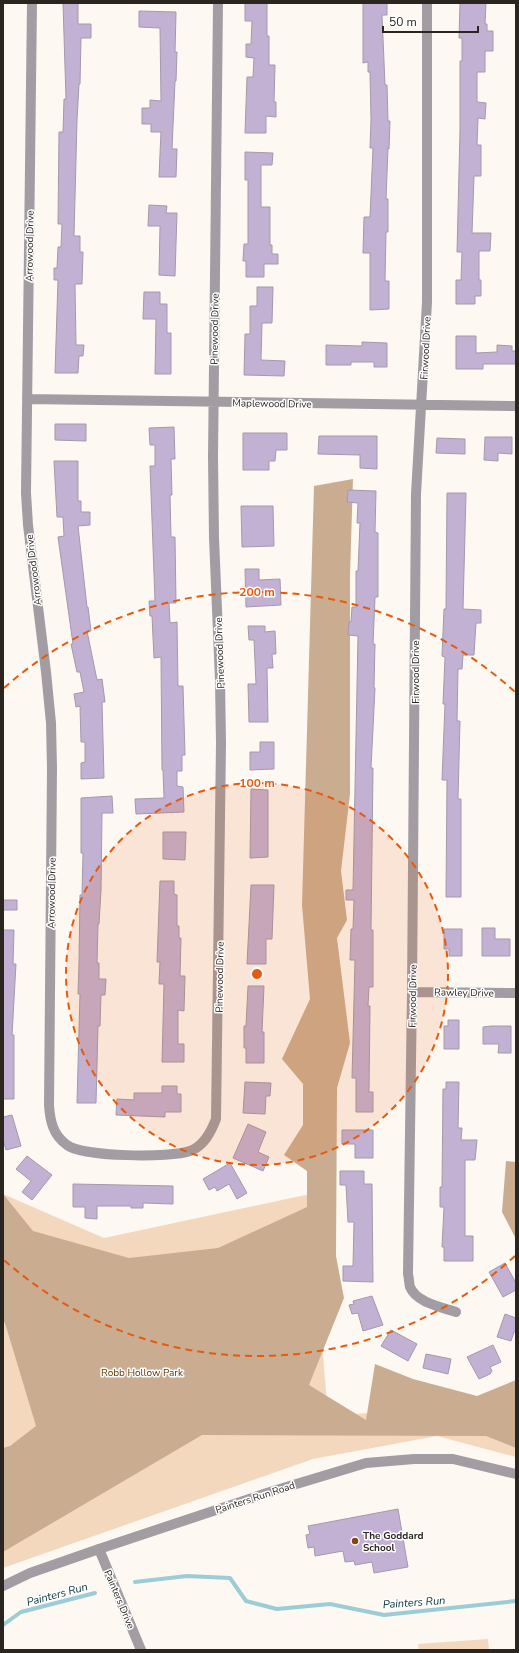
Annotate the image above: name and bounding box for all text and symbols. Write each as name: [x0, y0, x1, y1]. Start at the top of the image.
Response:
scale bar: [383, 8, 478, 34]
text: 50 m: [389, 14, 417, 30]
street label: Arrowood Drive: [22, 210, 38, 282]
street label: Pinewood Drive: [207, 293, 223, 365]
street label: Firwood Drive: [417, 316, 435, 380]
street label: Maplewood Drive: [232, 396, 312, 412]
street label: Arrowood Drive: [23, 534, 45, 606]
text: 200 m: [239, 584, 275, 600]
street label: Pinewood Drive: [212, 617, 228, 689]
street label: Firwood Drive: [409, 640, 423, 704]
text: 100 m: [239, 775, 275, 791]
street label: Arrowood Drive: [44, 857, 60, 929]
street label: Pinewood Drive: [212, 941, 228, 1013]
street label: Firwood Drive: [405, 964, 421, 1028]
centre of rings: [250, 967, 264, 981]
street label: Rawley Drive: [434, 985, 494, 1001]
park label: Robb Hollow Park: [101, 1366, 184, 1380]
street label: Painters Run Road: [214, 1478, 297, 1517]
place label: The Goddard School: [363, 1529, 424, 1555]
marker: The Goddard School: [350, 1536, 360, 1546]
street label: Painters Drive: [100, 1568, 138, 1631]
water label: Painters Run: [25, 1579, 89, 1610]
water label: Painters Run: [382, 1593, 446, 1612]

